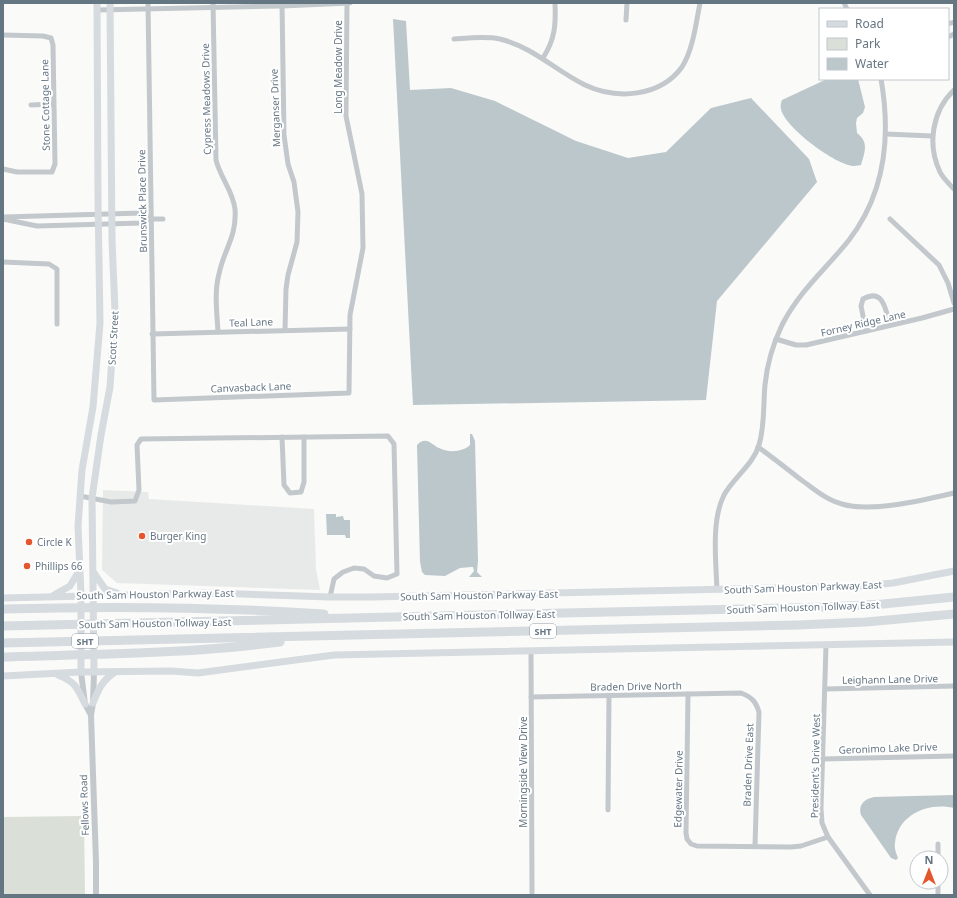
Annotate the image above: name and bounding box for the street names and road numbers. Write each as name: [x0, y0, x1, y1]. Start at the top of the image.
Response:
street label: Long Meadow Drive: [331, 20, 345, 114]
street label: Cypress Meadows Drive: [198, 43, 214, 155]
street label: Stone Cottage Lane: [37, 59, 53, 151]
street label: Merganser Drive: [267, 68, 283, 148]
street label: Brunswick Place Drive: [134, 149, 150, 253]
street label: Forney Ridge Lane: [819, 306, 907, 340]
street label: Scott Street: [105, 310, 121, 365]
street label: Teal Lane: [229, 314, 274, 330]
street label: Canvasback Lane: [210, 379, 292, 395]
street label: South Sam Houston Parkway East: [724, 577, 883, 597]
street label: South Sam Houston Parkway East: [76, 586, 234, 602]
street label: South Sam Houston Parkway East: [400, 587, 558, 603]
street label: South Sam Houston Tollway East: [726, 597, 880, 617]
street label: South Sam Houston Tollway East: [402, 607, 556, 623]
street label: South Sam Houston Tollway East: [78, 615, 232, 631]
road number: SHT: [530, 624, 556, 638]
road number: SHT: [72, 634, 98, 648]
street label: Leighann Lane Drive: [842, 671, 939, 687]
street label: Braden Drive North: [590, 678, 682, 694]
street label: President's Drive West: [807, 713, 823, 818]
street label: Morningside View Drive: [516, 716, 530, 828]
street label: Braden Drive East: [740, 723, 756, 807]
street label: Geronimo Lake Drive: [838, 739, 938, 757]
street label: Edgewater Drive: [670, 750, 686, 828]
street label: Fellows Road: [76, 774, 92, 836]

